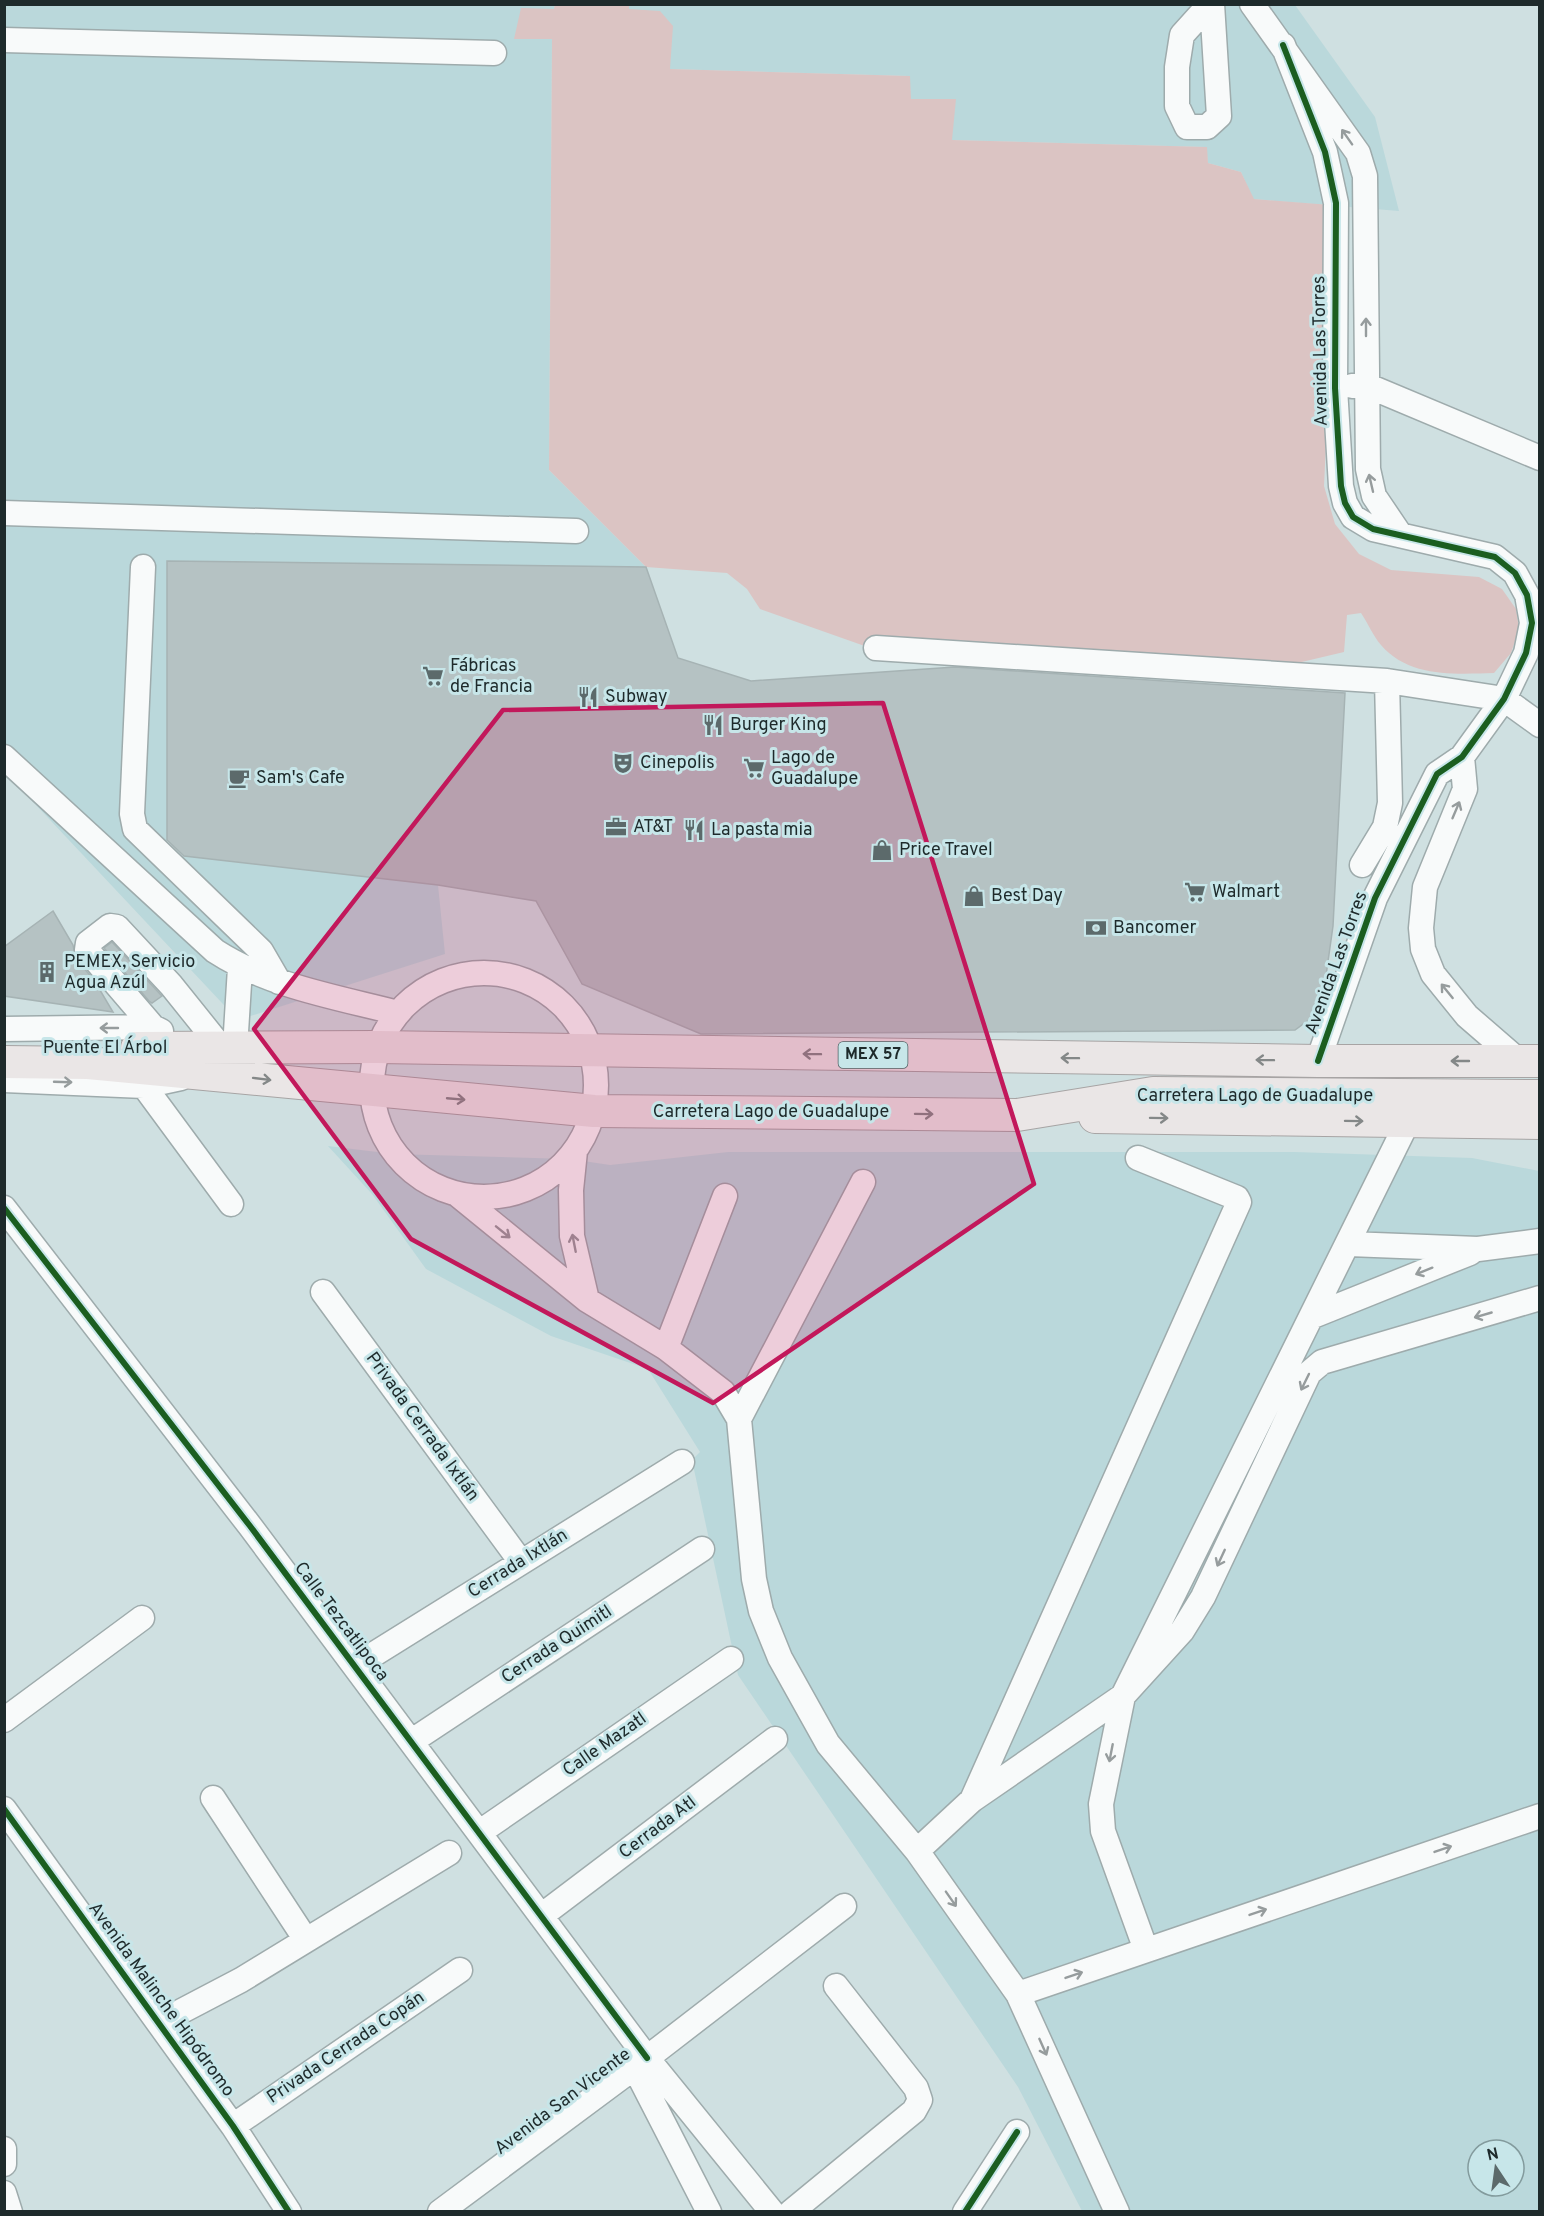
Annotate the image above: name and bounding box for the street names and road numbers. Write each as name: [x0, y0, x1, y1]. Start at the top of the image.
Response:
street label: Avenida Las Torres: [1308, 276, 1334, 426]
street label: Avenida Las Torres: [1300, 888, 1374, 1038]
street label: Puente El Árbol: [43, 1035, 167, 1060]
road number: MEX 57: [838, 1042, 908, 1068]
street label: Carretera Lago de Guadalupe: [1137, 1085, 1373, 1108]
street label: Carretera Lago de Guadalupe: [653, 1101, 889, 1124]
street label: Privada Cerrada Ixtlán: [360, 1348, 484, 1506]
street label: Cerrada Ixtlán: [464, 1524, 572, 1604]
street label: Calle Tezcatlipoca: [289, 1558, 393, 1686]
street label: Cerrada Quimitl: [497, 1601, 617, 1689]
street label: Calle Mazatl: [559, 1708, 651, 1782]
street label: Cerrada Atl: [615, 1791, 701, 1865]
street label: Avenida Malinche Hipódromo: [83, 1898, 239, 2102]
street label: Privada Cerrada Copán: [263, 1987, 429, 2109]
street label: Avenida San Vicente: [490, 2043, 636, 2161]

